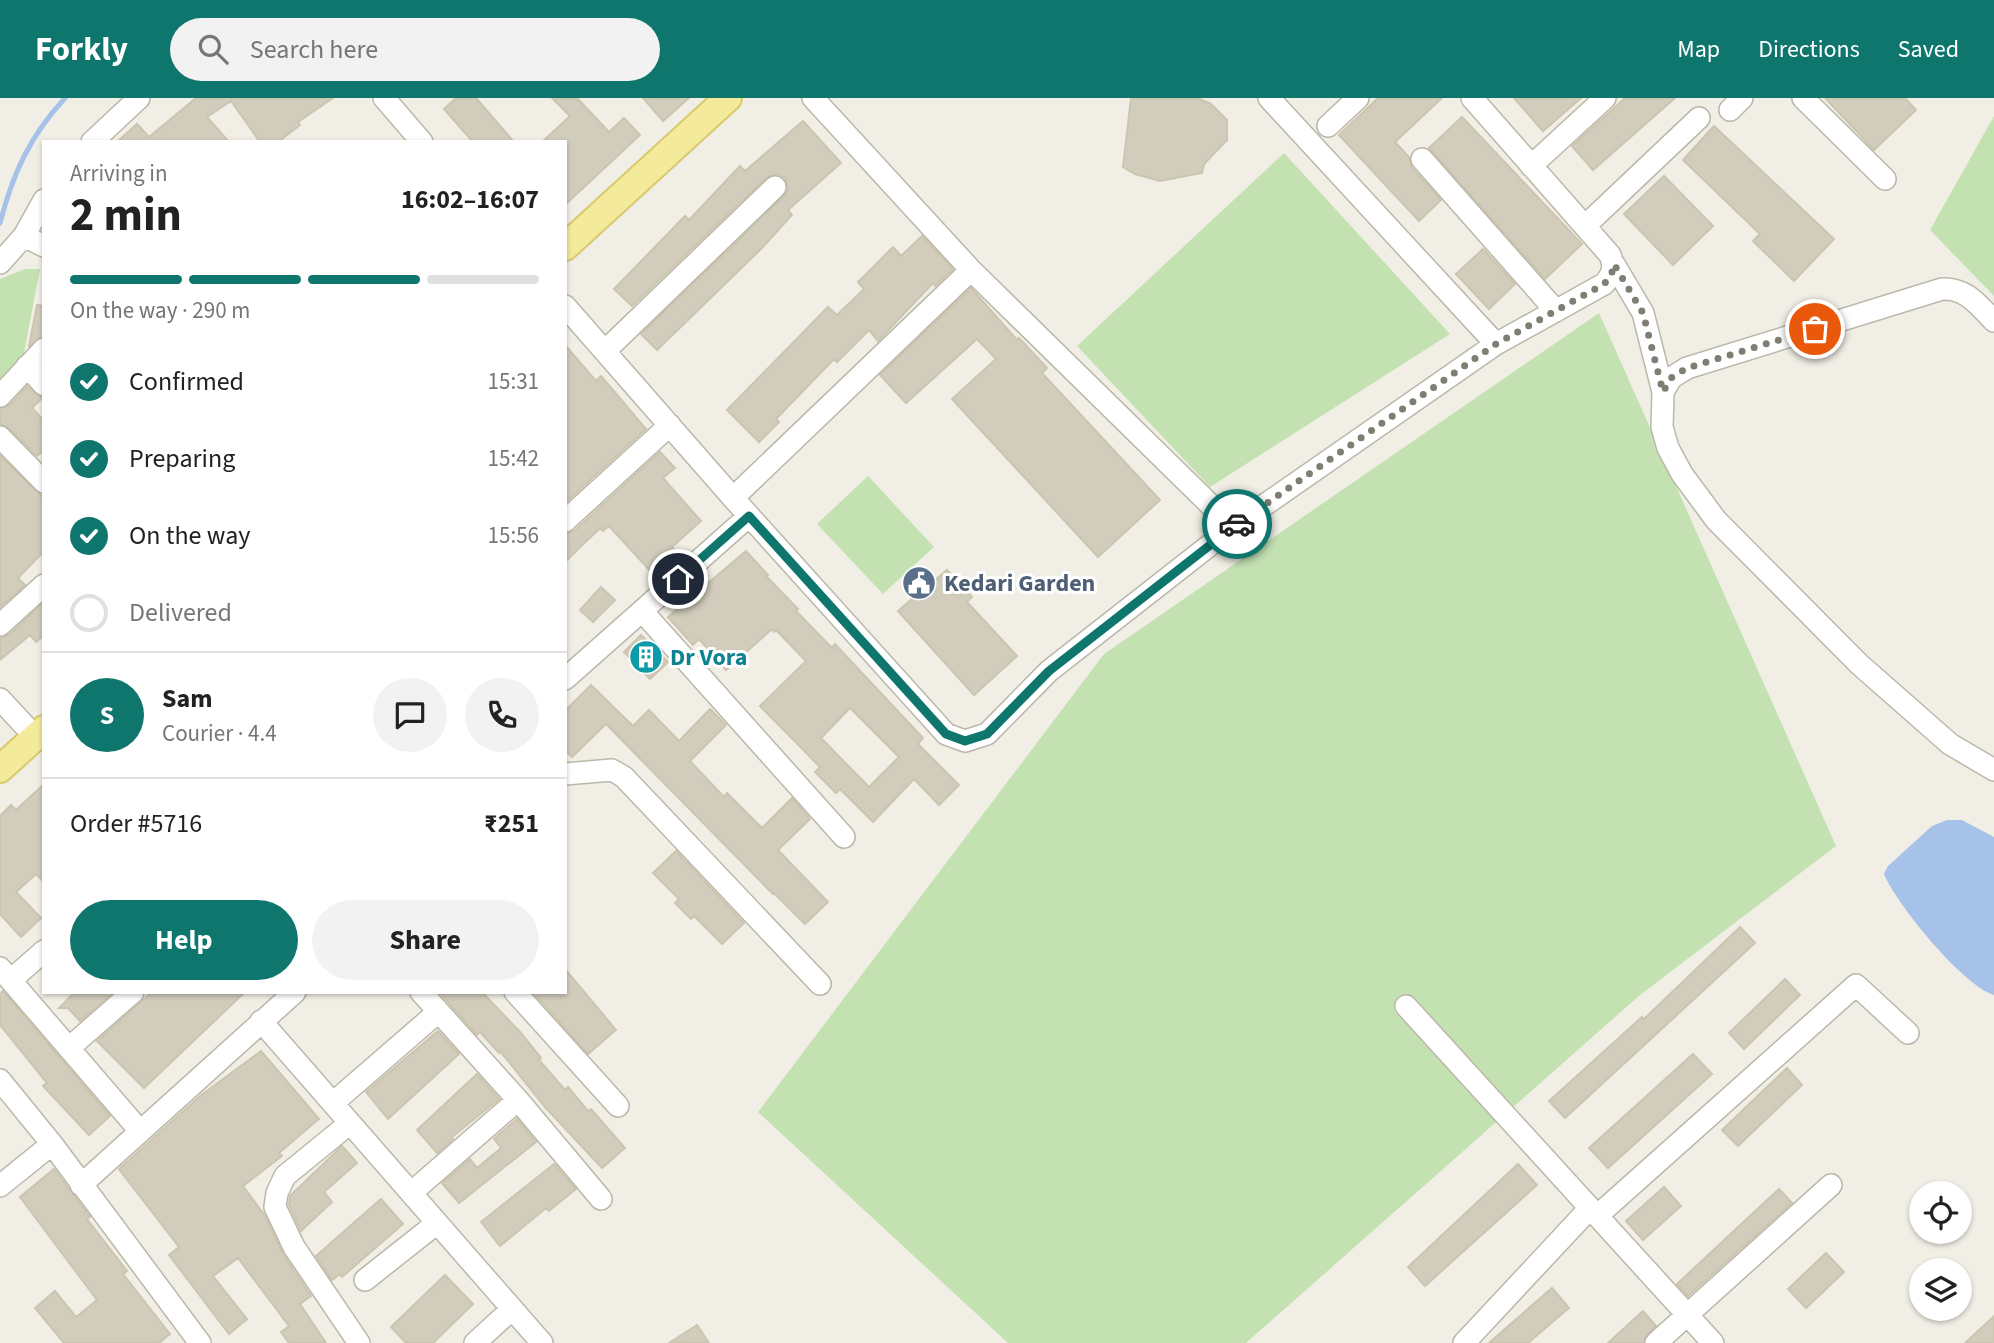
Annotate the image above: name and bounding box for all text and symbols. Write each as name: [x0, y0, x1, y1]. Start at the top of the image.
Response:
search box: [170, 18, 660, 81]
text: Forkly: [35, 26, 128, 73]
icon: search: [194, 30, 232, 68]
text: Search here: [250, 31, 378, 68]
text: Map: [1677, 32, 1720, 67]
text: Directions: [1758, 32, 1860, 67]
text: Saved: [1898, 32, 1959, 67]
text: Arriving in: [70, 157, 168, 190]
text: 16:02–16:07: [401, 181, 539, 218]
text: 2 min: [70, 183, 182, 248]
text: On the way · 290 m: [70, 294, 250, 327]
pin: [1785, 299, 1845, 359]
icon: bag: [1796, 310, 1834, 348]
icon: check: [70, 363, 108, 401]
text: Confirmed: [129, 363, 244, 400]
text: 15:31: [488, 365, 539, 398]
icon: check: [70, 440, 108, 478]
text: Preparing: [129, 440, 235, 477]
text: 15:42: [488, 442, 539, 475]
courier: [1202, 489, 1272, 559]
icon: car: [1218, 505, 1256, 543]
icon: check: [70, 517, 108, 555]
text: On the way: [129, 517, 250, 554]
text: 15:56: [488, 519, 539, 552]
pin: [648, 549, 708, 609]
icon: home: [659, 560, 697, 598]
public building icon: Kedari Garden: [900, 564, 938, 602]
place label: Kedari Garden: [944, 566, 1095, 601]
text: Delivered: [129, 594, 232, 631]
building icon: Dr Vora: [627, 638, 665, 676]
place label: Dr Vora: [670, 640, 747, 675]
button: chat: [373, 678, 447, 752]
button: phone: [465, 678, 539, 752]
text: Sam: [162, 680, 212, 717]
text: S: [100, 697, 114, 734]
text: Courier · 4.4: [162, 717, 277, 750]
text: Order #5716: [70, 805, 202, 842]
text: ₹251: [484, 805, 539, 842]
button: Help: [70, 900, 298, 980]
button: Share: [312, 900, 539, 980]
map controls: [1909, 1181, 1972, 1321]
button: locate: [1909, 1181, 1972, 1244]
button: layers: [1909, 1258, 1972, 1321]

